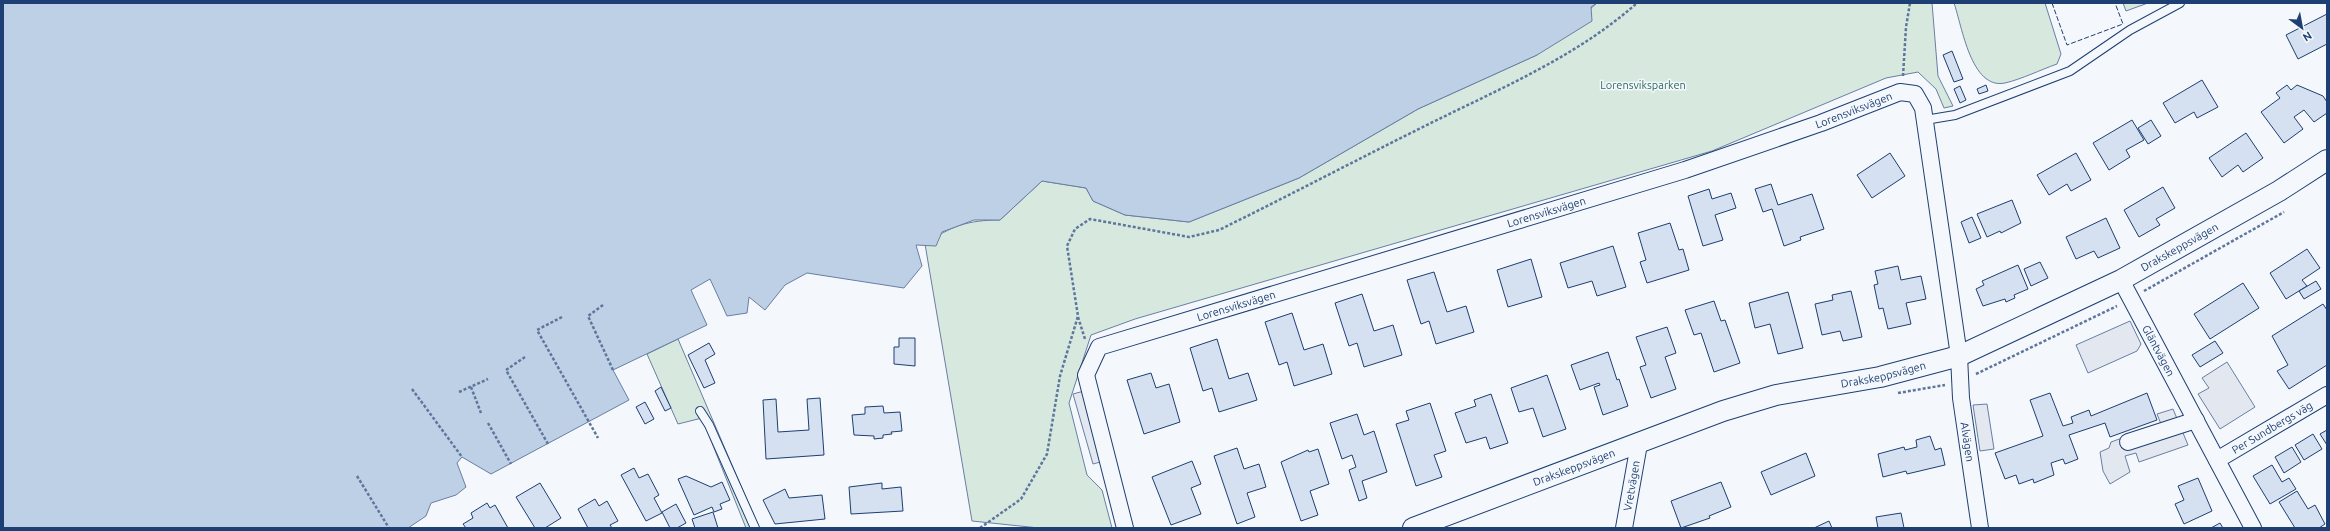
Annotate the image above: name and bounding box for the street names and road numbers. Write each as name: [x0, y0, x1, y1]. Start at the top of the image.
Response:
street label: Lorensviksvägen: [1814, 90, 1894, 130]
street label: Lorensviksvägen: [1506, 194, 1587, 229]
street label: Drakskeppsvägen: [2139, 221, 2220, 274]
street label: Lorensviksvägen: [1195, 288, 1277, 323]
street label: Gläntvägen: [2140, 323, 2177, 378]
street label: Drakskeppsvägen: [1840, 359, 1927, 390]
street label: Per Sundbergs väg: [2230, 399, 2315, 456]
street label: Alvägen: [1959, 421, 1976, 462]
street label: Drakskeppsvägen: [1531, 446, 1617, 488]
street label: Vretvägen: [1621, 459, 1642, 512]

